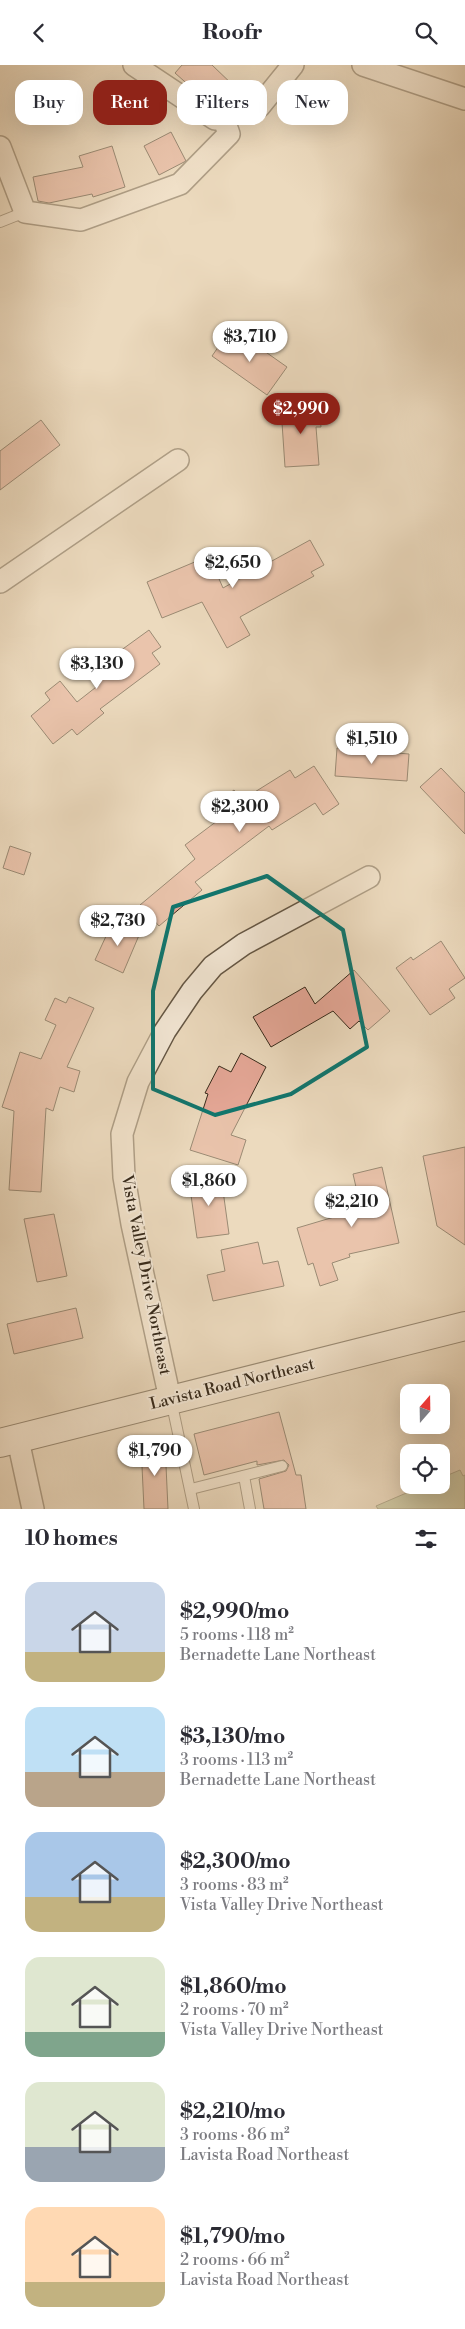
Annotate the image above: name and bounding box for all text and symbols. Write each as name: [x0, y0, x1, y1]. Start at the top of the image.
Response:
icon: back: [25, 19, 53, 47]
text: Roofr: [202, 19, 263, 46]
icon: search: [412, 19, 440, 47]
chip: Buy: [15, 80, 83, 125]
chip: Rent: [93, 80, 167, 125]
chip: Filters: [177, 80, 267, 125]
chip: New: [277, 80, 348, 125]
pin: $3,710: [209, 321, 291, 363]
text: $3,710: [224, 327, 276, 347]
pin: $2,990: [260, 393, 342, 435]
text: $2,990: [273, 399, 329, 419]
pin: $2,650: [192, 547, 274, 589]
text: $2,650: [205, 553, 261, 573]
pin: $3,130: [56, 647, 138, 690]
text: $3,130: [70, 654, 124, 674]
pin: $1,510: [331, 723, 413, 765]
text: $1,510: [346, 729, 398, 749]
pin: $2,300: [199, 791, 281, 833]
text: $2,300: [211, 797, 269, 817]
pin: $2,730: [77, 905, 159, 947]
text: $2,730: [91, 911, 145, 931]
pin: $1,860: [168, 1165, 250, 1207]
text: $1,860: [182, 1171, 236, 1191]
street label: Vista Valley Drive Northeast: [117, 1172, 175, 1377]
pin: $2,210: [311, 1185, 393, 1228]
text: $2,210: [325, 1192, 379, 1212]
street label: Lavista Road Northeast: [148, 1354, 317, 1414]
north arrow: [400, 1384, 450, 1434]
map controls: [400, 1384, 450, 1494]
pin: $1,790: [114, 1435, 196, 1477]
text: $1,790: [128, 1441, 182, 1461]
button: locate: [400, 1444, 450, 1494]
icon: filters: [412, 1525, 440, 1553]
text: 10 homes: [25, 1526, 118, 1552]
text: $2,990/mo: [180, 1599, 289, 1625]
icon: home: [65, 1602, 125, 1662]
text: 5 rooms · 118 m²: [180, 1625, 294, 1645]
text: Bernadette Lane Northeast: [180, 1645, 376, 1665]
text: $3,130/mo: [180, 1724, 285, 1750]
icon: home: [65, 1727, 125, 1787]
text: 3 rooms · 113 m²: [180, 1750, 293, 1770]
text: Bernadette Lane Northeast: [180, 1770, 376, 1790]
text: $2,300/mo: [180, 1849, 291, 1875]
icon: home: [65, 1852, 125, 1912]
text: 3 rooms · 83 m²: [180, 1875, 289, 1895]
text: Vista Valley Drive Northeast: [180, 1895, 383, 1915]
text: $1,860/mo: [180, 1974, 287, 2000]
icon: home: [65, 1977, 125, 2037]
text: 2 rooms · 70 m²: [180, 2000, 289, 2020]
text: Vista Valley Drive Northeast: [180, 2020, 383, 2040]
text: $2,210/mo: [180, 2099, 286, 2125]
icon: home: [65, 2102, 125, 2162]
text: 3 rooms · 86 m²: [180, 2125, 290, 2145]
text: Lavista Road Northeast: [180, 2145, 349, 2165]
text: $1,790/mo: [180, 2224, 285, 2250]
icon: home: [65, 2227, 125, 2287]
text: 2 rooms · 66 m²: [180, 2250, 290, 2270]
text: Lavista Road Northeast: [180, 2270, 349, 2290]

